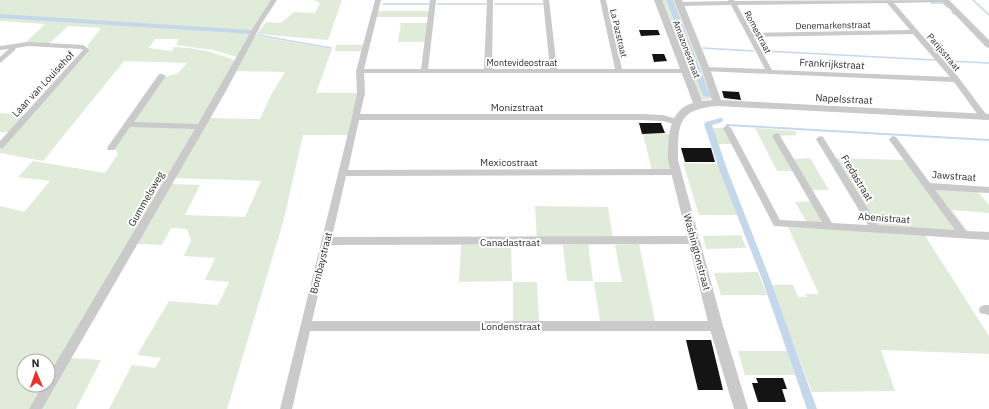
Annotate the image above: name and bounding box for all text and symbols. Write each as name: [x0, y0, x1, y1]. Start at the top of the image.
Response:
street label: La Pazstraat: [608, 8, 630, 58]
street label: Romestraat: [742, 9, 774, 55]
street label: Amazonestraat: [671, 18, 703, 80]
street label: Denemarkenstraat: [795, 19, 871, 31]
street label: Parijsstraat: [925, 31, 963, 73]
street label: Laan van Louisehof: [9, 48, 77, 120]
street label: Frankrijkstraat: [799, 56, 865, 72]
street label: Montevideostraat: [487, 57, 557, 68]
street label: Napelsstraat: [815, 91, 873, 107]
street label: Monizstraat: [491, 101, 544, 114]
street label: Fredastraat: [838, 152, 876, 204]
street label: Mexicostraat: [480, 156, 538, 169]
street label: Jawstraat: [931, 168, 977, 184]
street label: Gummelsweg: [125, 169, 167, 229]
street label: Abenistraat: [858, 210, 911, 226]
street label: Washingtonstraat: [680, 212, 714, 292]
street label: Bombaystraat: [307, 230, 335, 295]
street label: Canadastraat: [480, 236, 540, 249]
street label: Londenstraat: [481, 320, 541, 333]
north arrow: [16, 353, 56, 393]
text: N: [31, 356, 40, 370]

